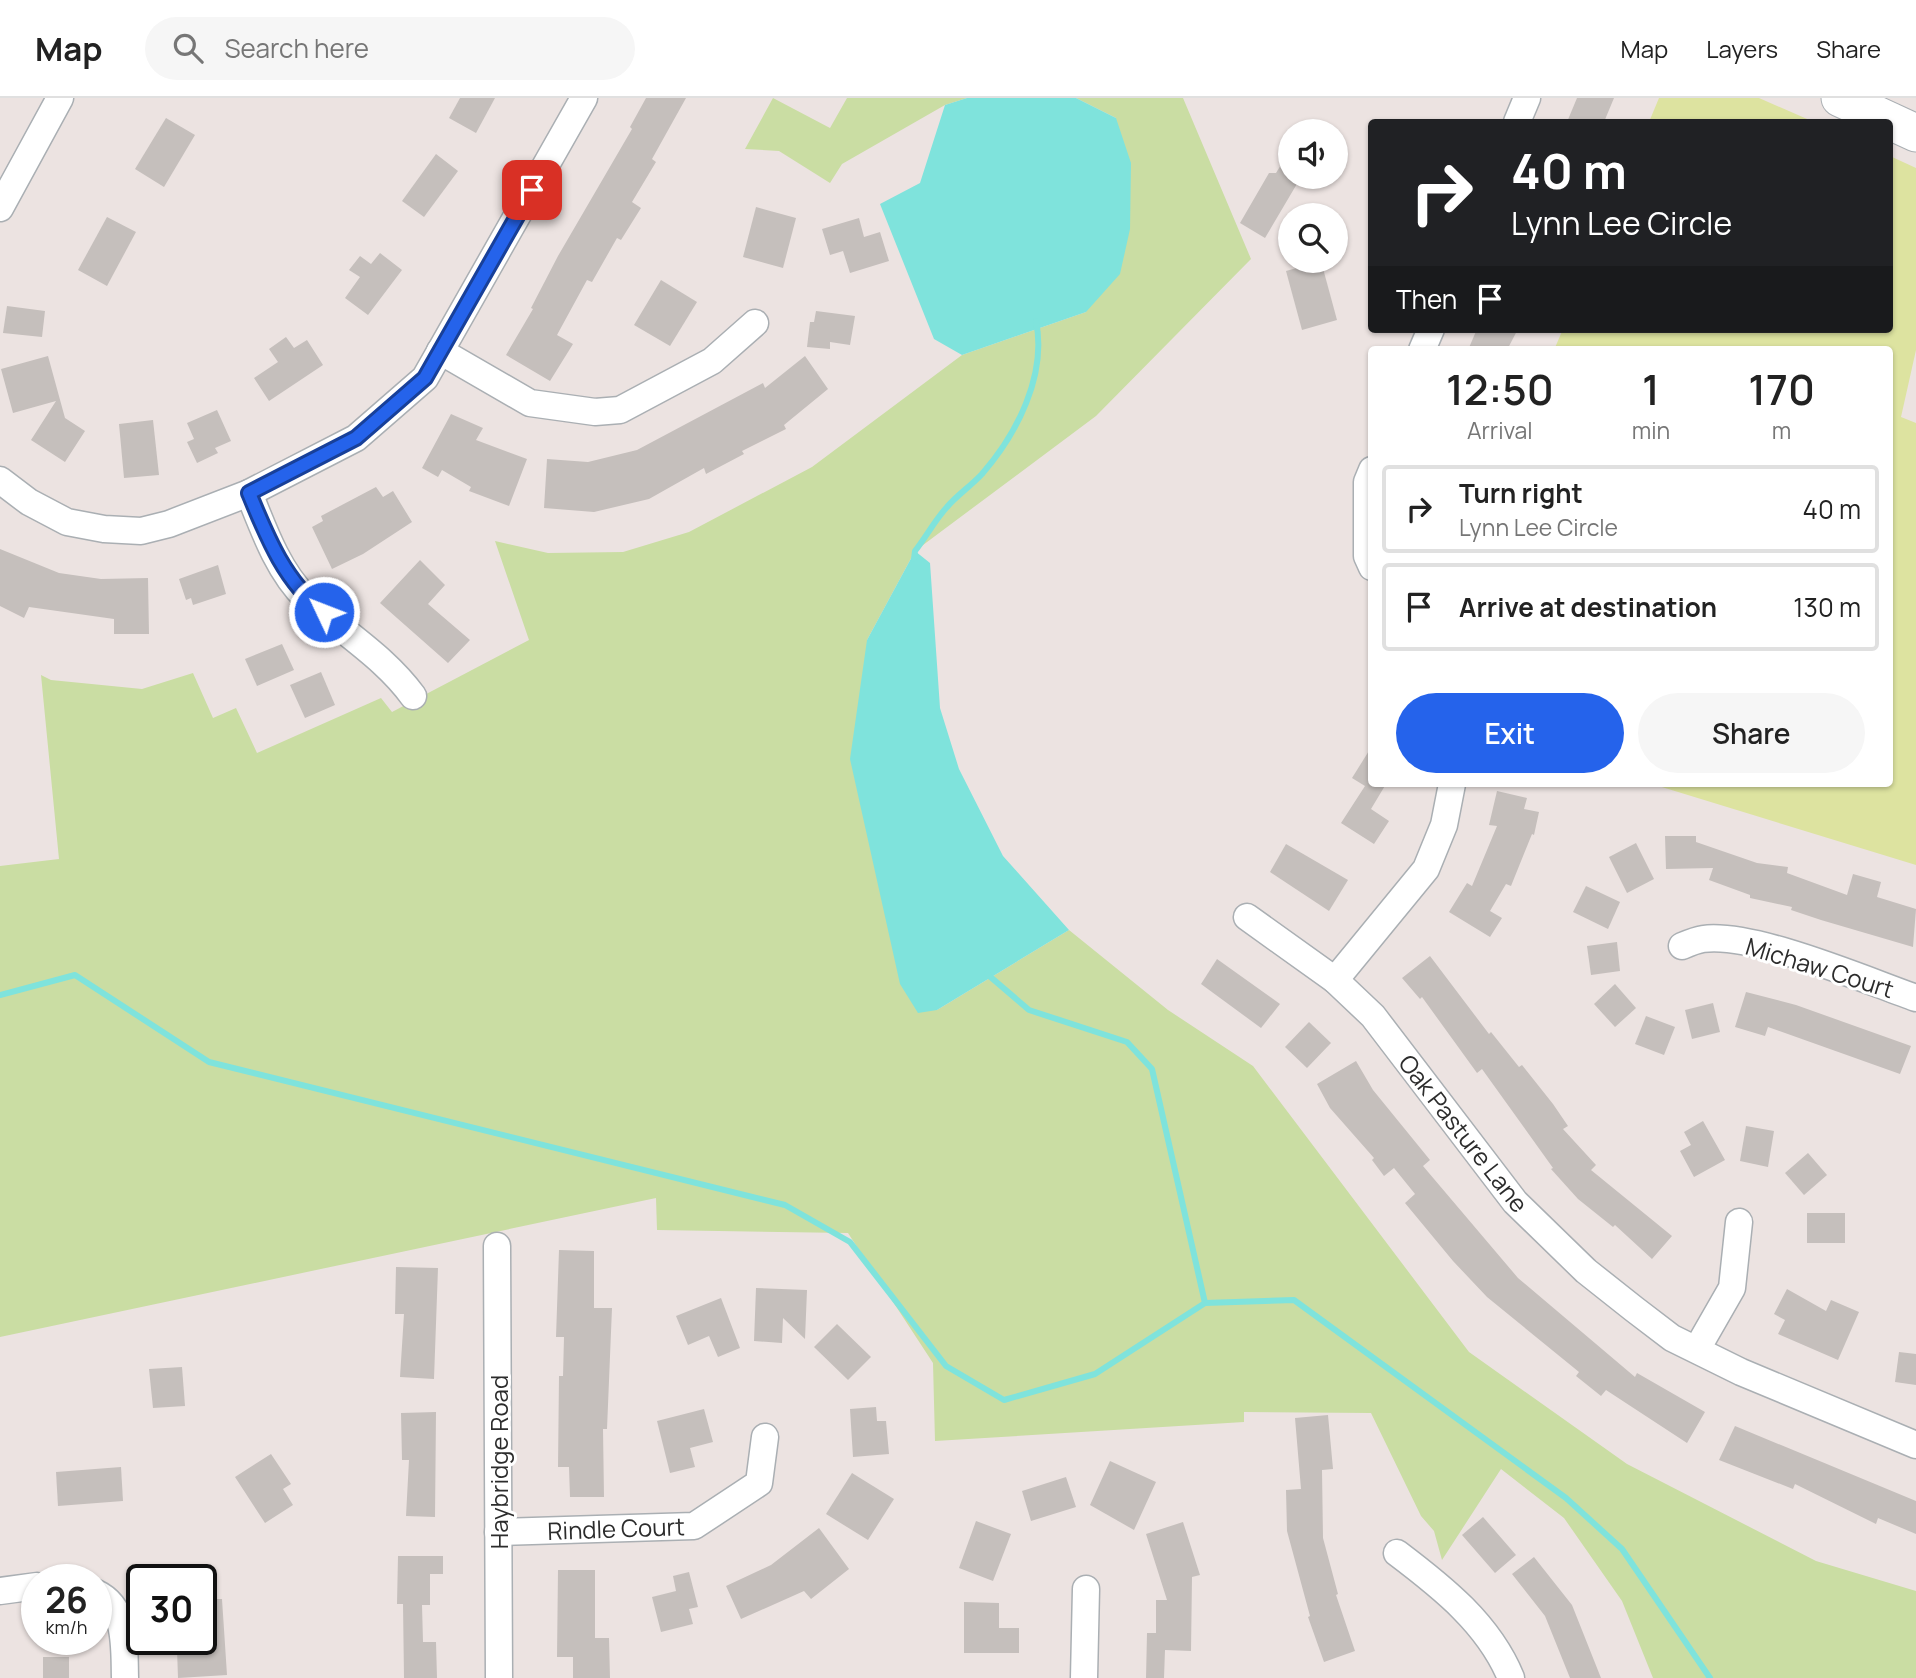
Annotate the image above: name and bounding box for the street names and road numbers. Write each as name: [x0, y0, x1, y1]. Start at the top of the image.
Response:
street label: Michaw Court: [1742, 929, 1898, 1005]
street label: Oak Pasture Lane: [1392, 1047, 1536, 1219]
street label: Haybridge Road: [482, 1375, 515, 1549]
street label: Rindle Court: [547, 1509, 685, 1547]

